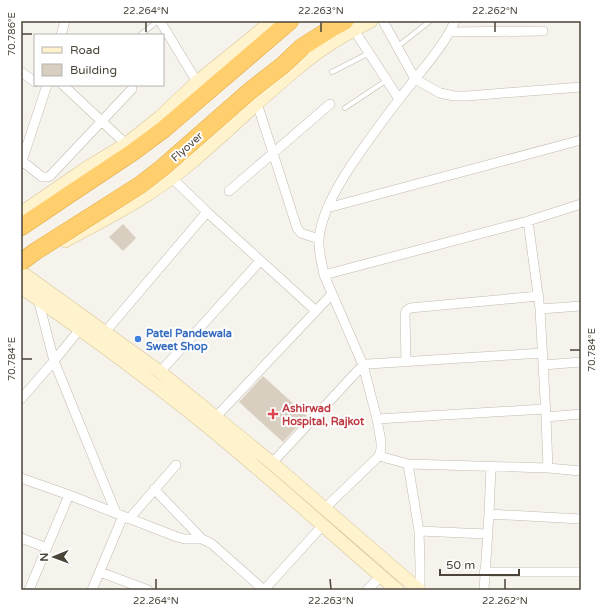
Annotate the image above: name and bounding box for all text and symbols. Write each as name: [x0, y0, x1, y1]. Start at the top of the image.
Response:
text: 22.264°N: [123, 5, 169, 17]
text: 22.263°N: [298, 5, 344, 17]
text: 22.262°N: [472, 5, 518, 17]
text: 70.786°E: [6, 12, 18, 56]
legend: [34, 34, 164, 86]
text: Road: [70, 43, 100, 57]
text: Building: [70, 63, 117, 77]
street label: Flyover: [169, 129, 206, 165]
place label: Patel Pandewala Sweet Shop: [146, 327, 232, 354]
text: 70.784°E: [586, 328, 598, 372]
marker: Patel Pandewala Sweet Shop: [133, 334, 143, 344]
text: 70.784°E: [6, 337, 18, 381]
place label: Ashirwad Hospital, Rajkot: [282, 402, 365, 429]
marker: Ashirwad Hospital, Rajkot: [267, 408, 279, 420]
north arrow: [34, 537, 74, 577]
scale bar: [440, 551, 519, 577]
text: N: [38, 553, 51, 562]
text: 50 m: [446, 558, 475, 572]
text: 22.264°N: [133, 595, 179, 607]
text: 22.263°N: [308, 595, 354, 607]
text: 22.262°N: [482, 595, 528, 607]

